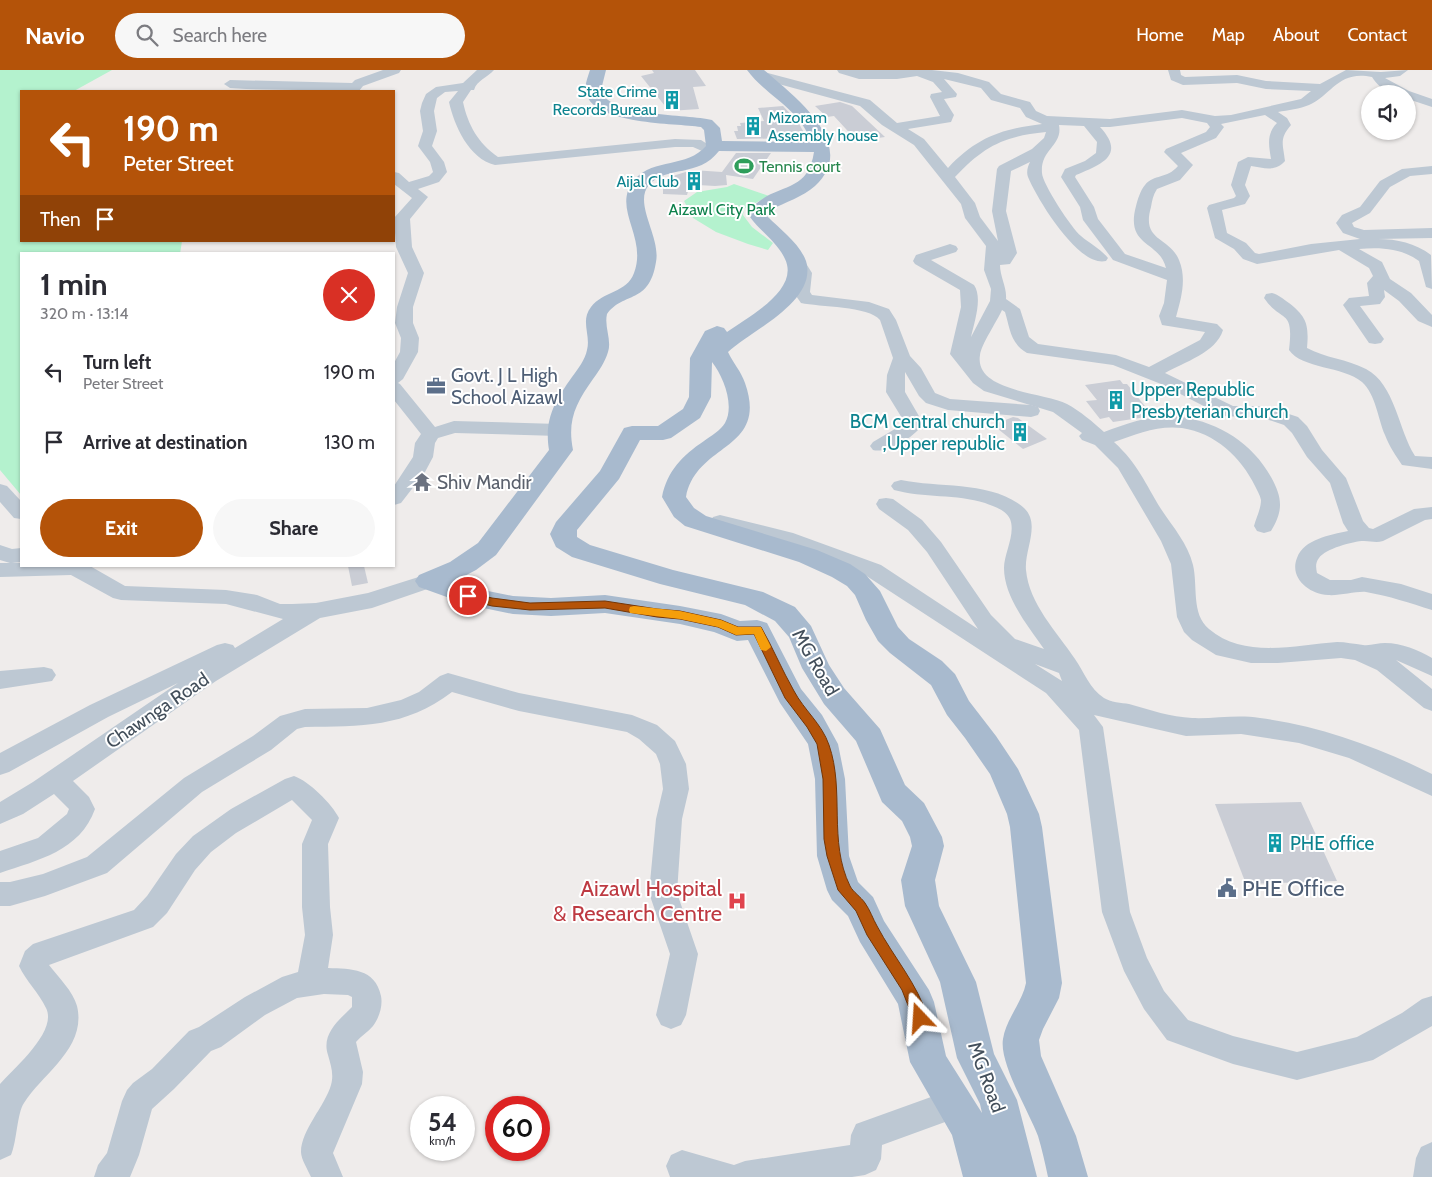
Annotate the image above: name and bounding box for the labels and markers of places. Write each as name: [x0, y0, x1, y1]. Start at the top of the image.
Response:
place label: State Crime Records Bureau: [553, 82, 657, 119]
building icon: State Crime Records Bureau: [661, 89, 683, 111]
place label: Mizoram Assembly house: [768, 108, 878, 145]
building icon: Mizoram Assembly house: [742, 115, 764, 137]
sports icon: Tennis court: [733, 155, 755, 177]
place label: Tennis court: [759, 157, 841, 176]
building icon: Aijal Club: [683, 170, 705, 192]
place label: Aijal Club: [616, 172, 679, 191]
place label: Govt. J L High School Aizawl: [451, 364, 563, 409]
office icon: Govt. J L High School Aizawl: [425, 375, 447, 397]
place label: Upper Republic Presbyterian church: [1131, 378, 1289, 423]
building icon: Upper Republic Presbyterian church: [1105, 389, 1127, 411]
place label: BCM central church ,Upper republic: [850, 410, 1005, 455]
building icon: BCM central church ,Upper republic: [1009, 421, 1031, 443]
temple icon: Shiv Mandir: [411, 471, 433, 493]
place label: Shiv Mandir: [437, 471, 532, 494]
pin: [447, 575, 489, 617]
building icon: PHE office: [1264, 832, 1286, 854]
place label: PHE office: [1290, 832, 1375, 855]
place label: Aizawl Hospital & Research Centre: [553, 875, 723, 927]
place label: PHE Office: [1242, 875, 1344, 902]
public building icon: PHE Office: [1216, 877, 1238, 899]
hospital icon: Aizawl Hospital & Research Centre: [726, 890, 748, 912]

